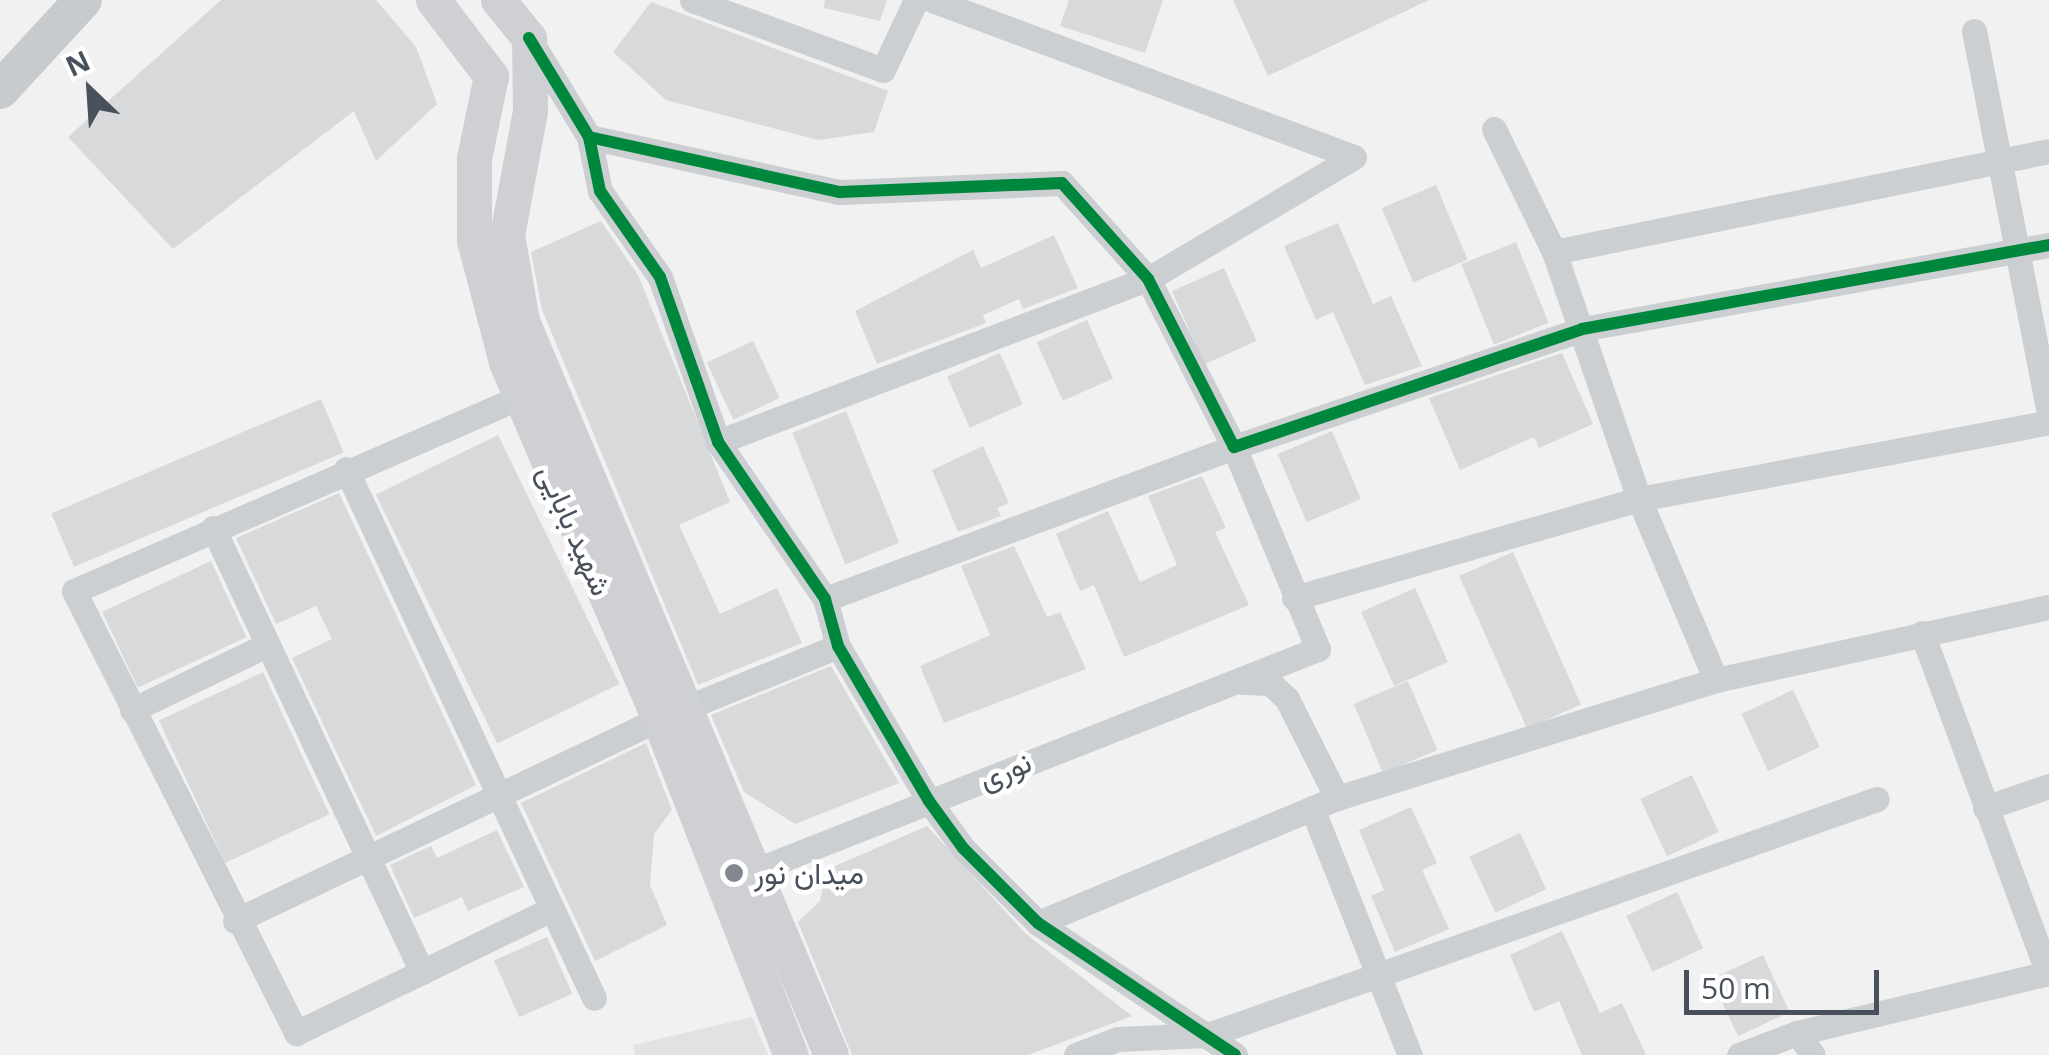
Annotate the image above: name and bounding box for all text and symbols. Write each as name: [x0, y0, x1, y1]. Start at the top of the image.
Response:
north arrow: [40, 40, 140, 140]
text: N: [59, 41, 96, 85]
street label: شهید بابایی: [530, 459, 620, 601]
street label: نوری: [974, 743, 1036, 797]
place label: میدان نور: [754, 855, 864, 891]
marker: میدان نور: [723, 862, 745, 884]
scale bar: [1689, 950, 1884, 1012]
text: 50 m: [1701, 967, 1771, 1008]

